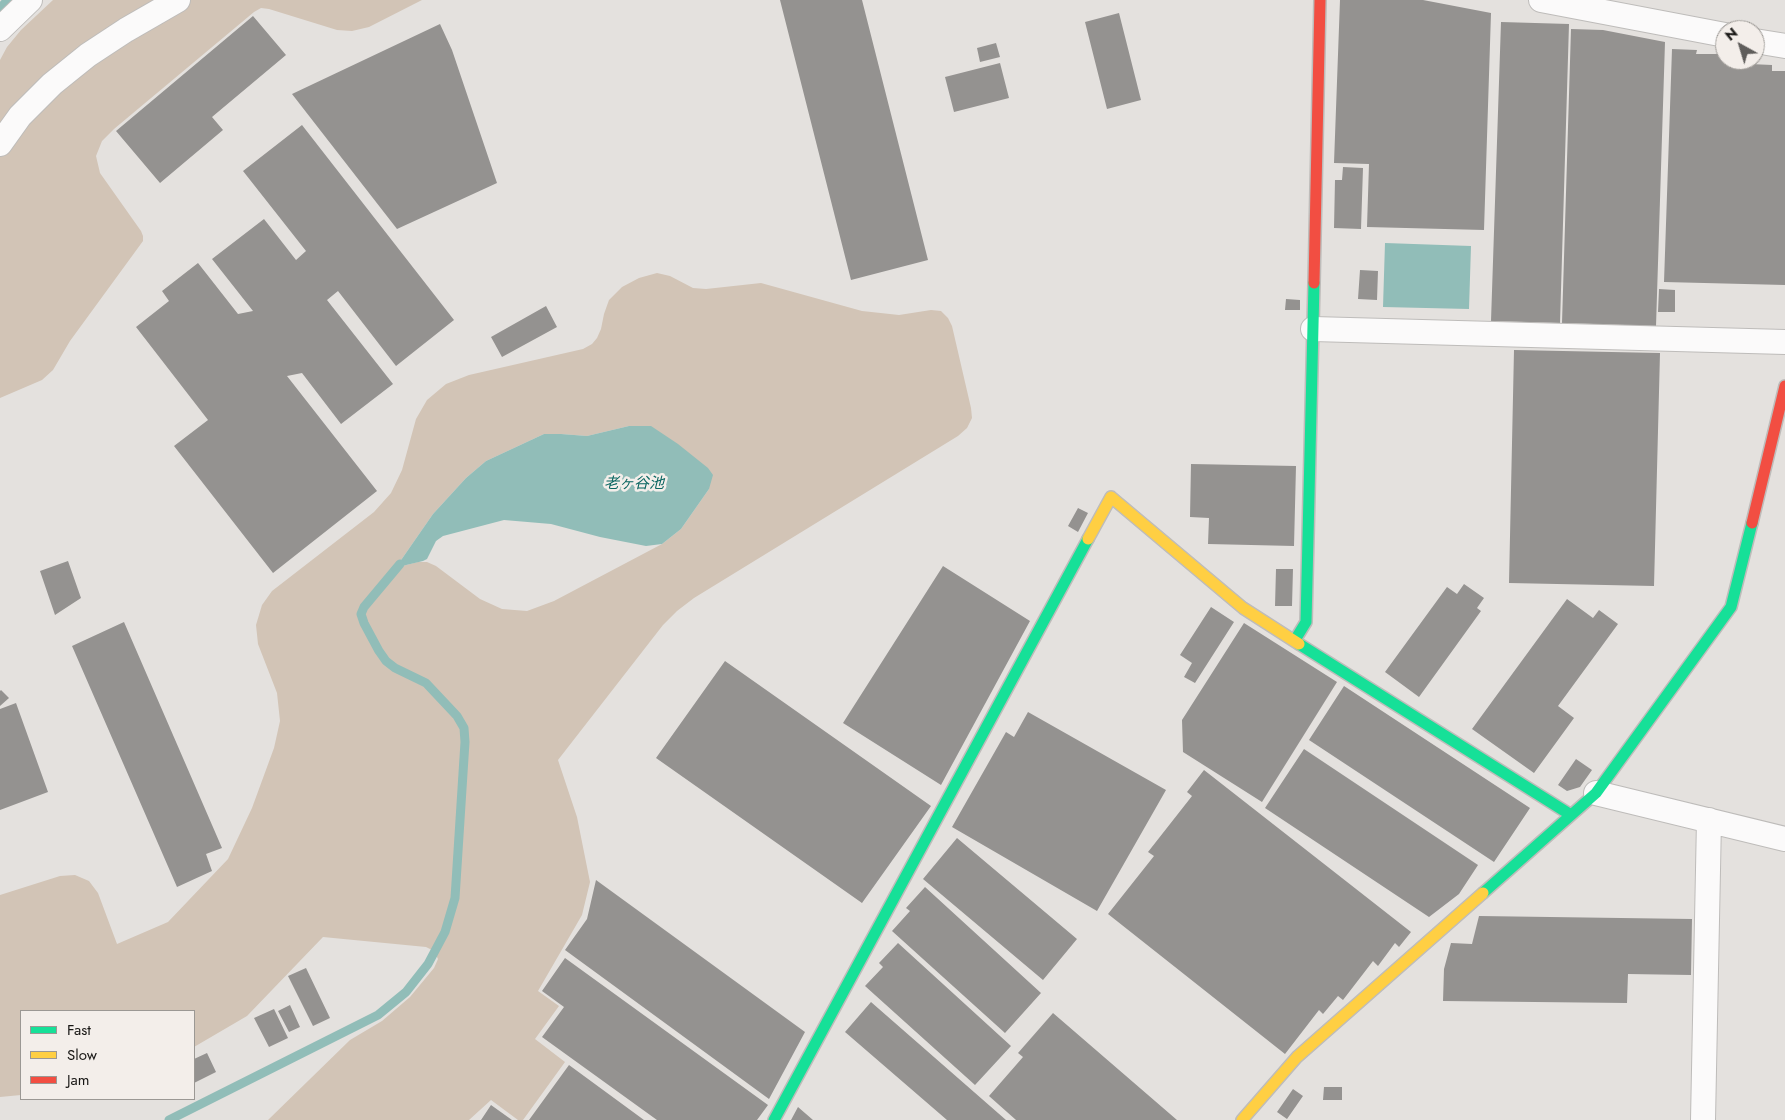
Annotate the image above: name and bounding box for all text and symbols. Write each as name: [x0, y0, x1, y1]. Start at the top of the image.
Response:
north arrow: [1715, 20, 1765, 70]
text: N: [1721, 23, 1742, 45]
water label: 老ヶ谷池: [604, 475, 664, 493]
legend: [20, 1010, 195, 1100]
text: Fast: [67, 1019, 91, 1041]
text: Slow: [67, 1044, 97, 1066]
text: Jam: [67, 1069, 90, 1091]

